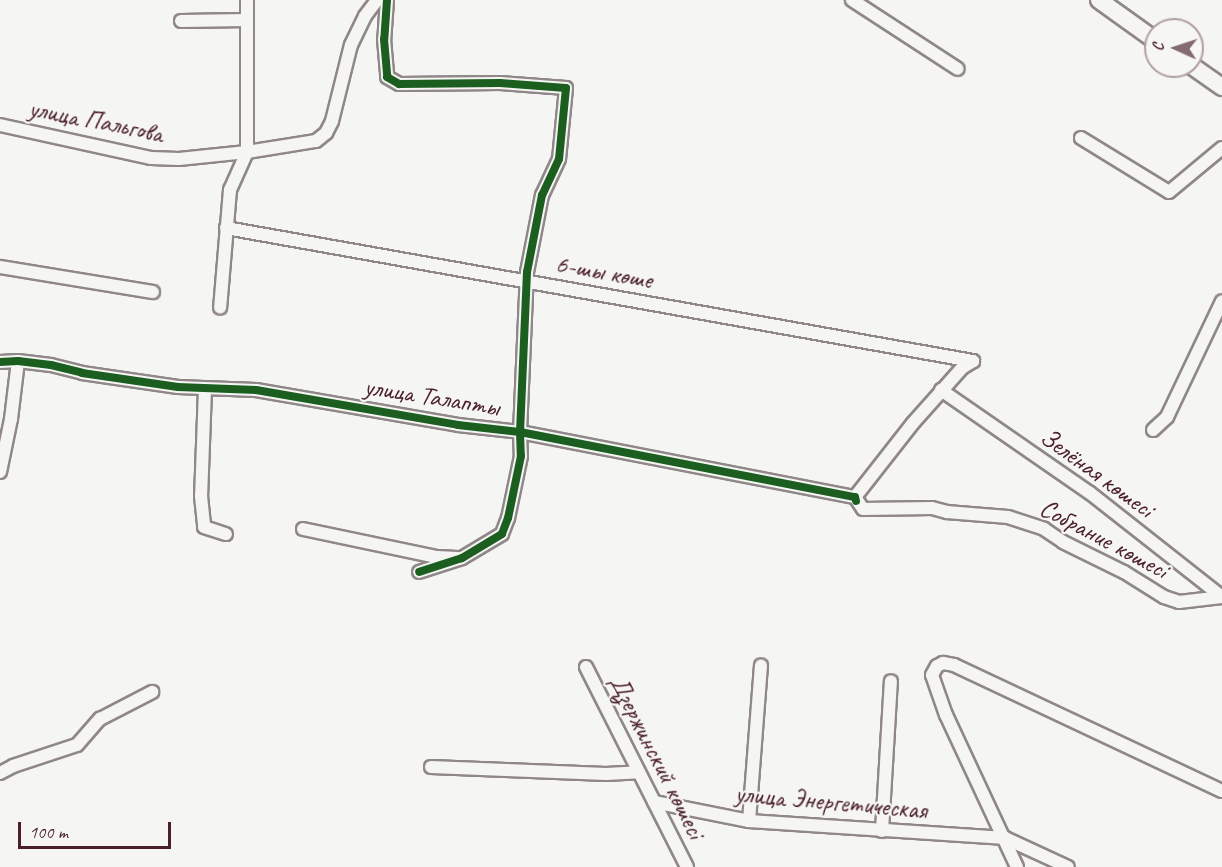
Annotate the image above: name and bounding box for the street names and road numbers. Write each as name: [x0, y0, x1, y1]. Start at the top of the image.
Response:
street label: улица Пальгова: [27, 93, 165, 149]
street label: 6-шы көше: [553, 248, 655, 296]
street label: улица Талапты: [362, 371, 502, 423]
street label: Зелёная көшесі: [1034, 421, 1160, 525]
street label: Собрание көшесі: [1035, 492, 1173, 586]
street label: Дзержинский көшесі: [602, 670, 712, 844]
street label: улица Энергетическая: [734, 778, 928, 826]

